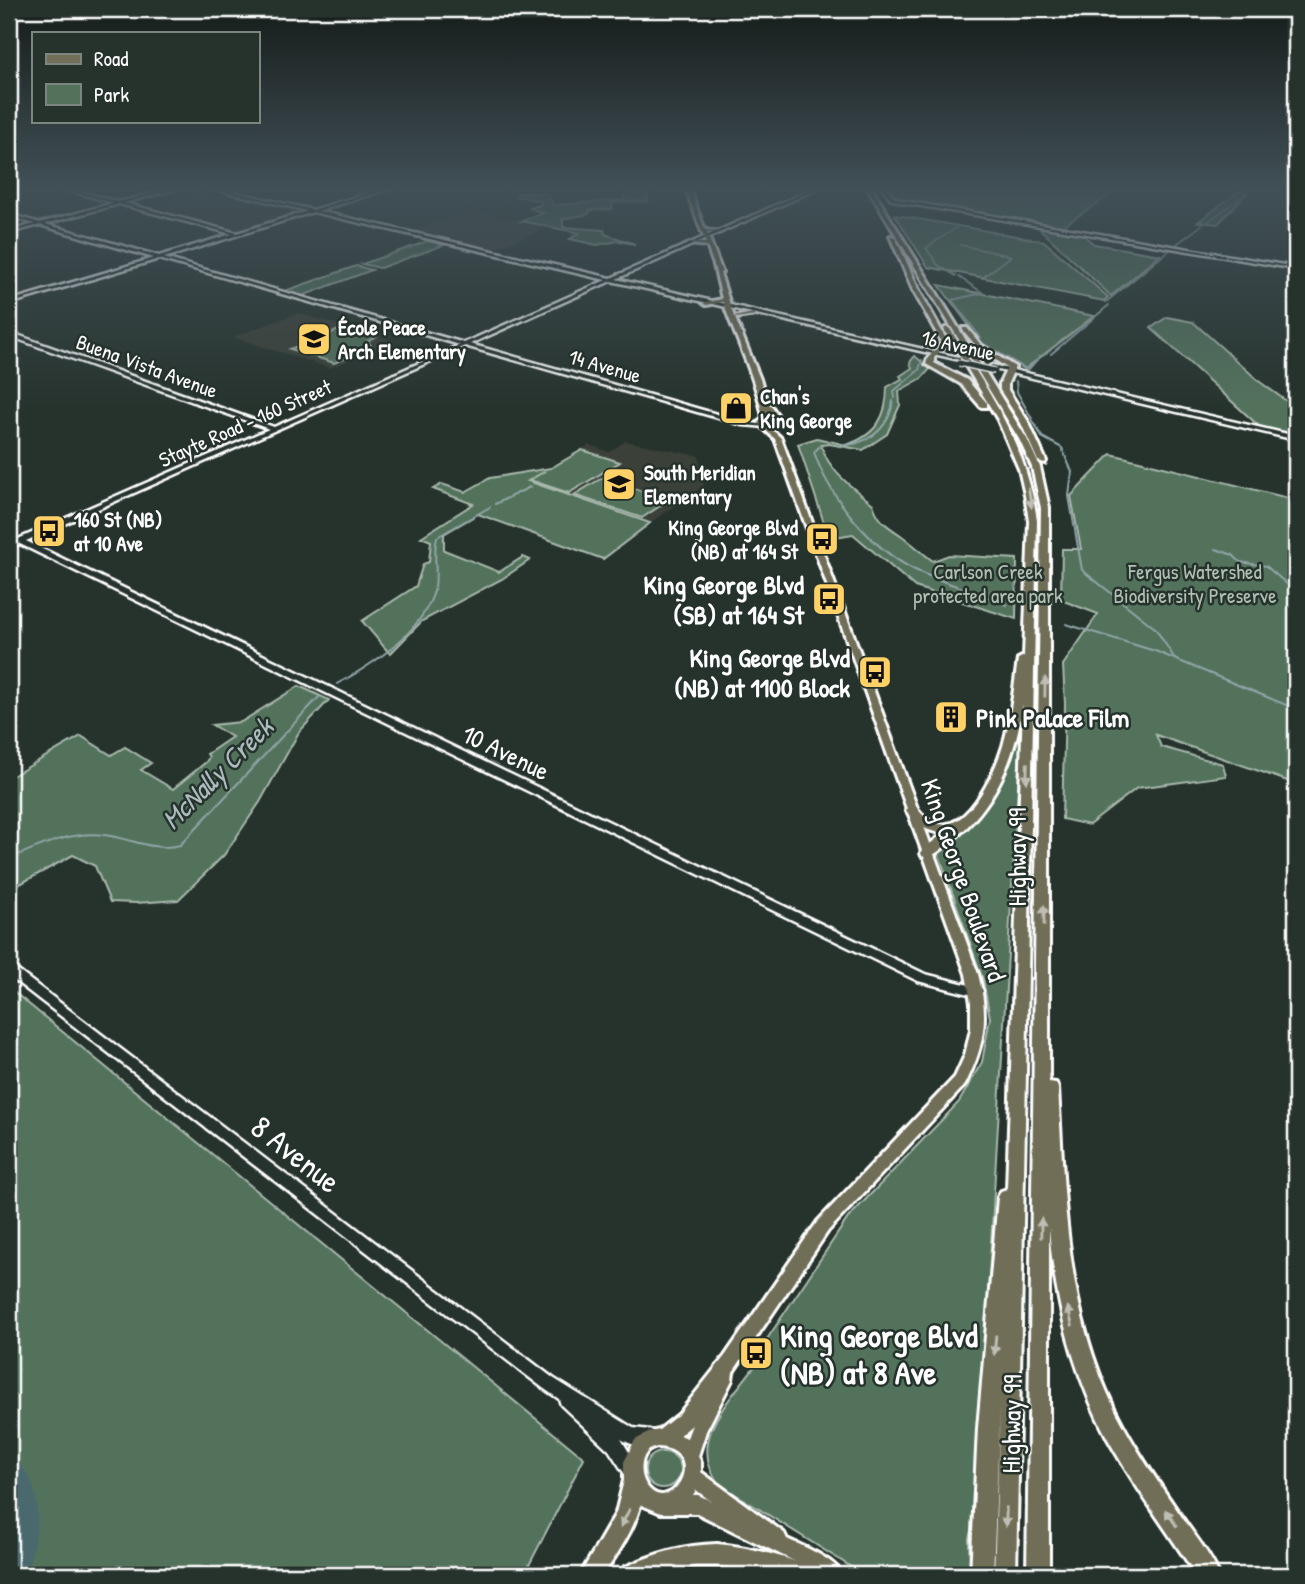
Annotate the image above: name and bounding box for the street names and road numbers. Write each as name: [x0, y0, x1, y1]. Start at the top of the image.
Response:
street label: 16 Avenue: [919, 323, 997, 367]
street label: Buena Vista Avenue: [72, 327, 222, 405]
street label: 14 Avenue: [566, 342, 644, 390]
street label: Stayte Road - 160 Street: [154, 372, 337, 474]
street label: 10 Avenue: [457, 716, 555, 788]
street label: King George Boulevard: [913, 774, 1015, 986]
street label: Highway 99: [999, 808, 1034, 906]
street label: 8 Avenue: [242, 1106, 350, 1203]
street label: Highway 99: [993, 1374, 1029, 1474]

